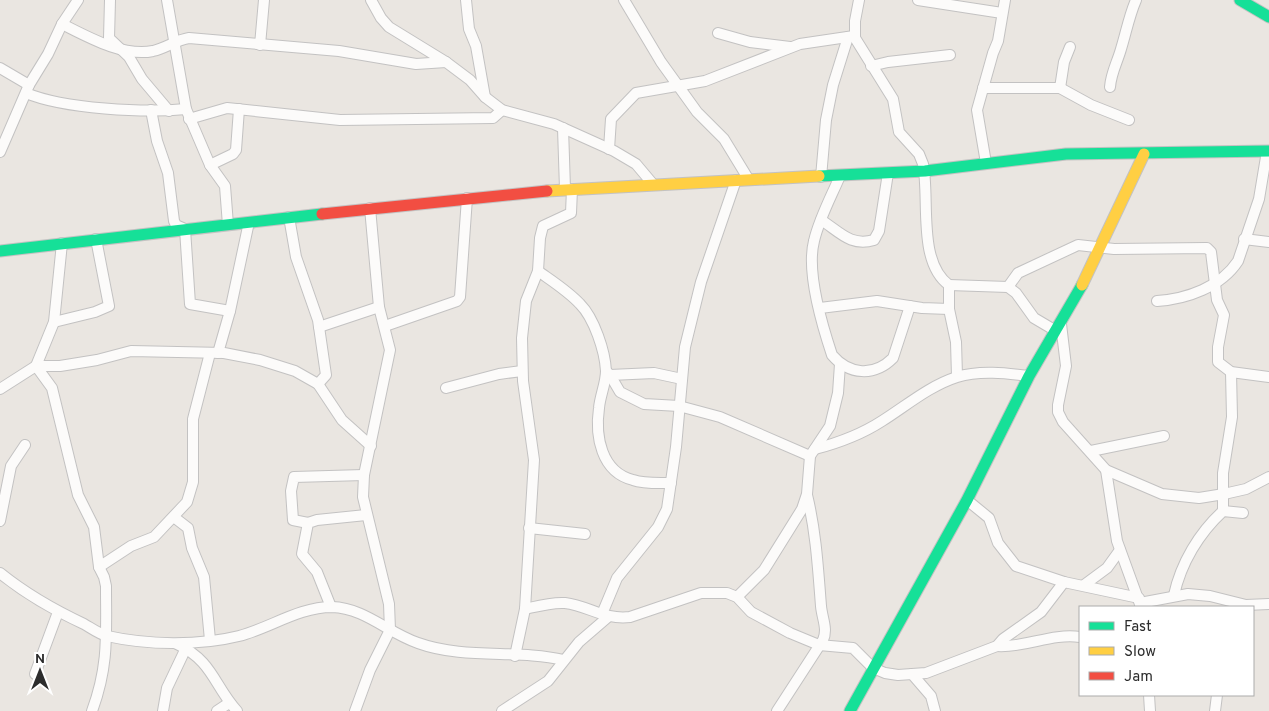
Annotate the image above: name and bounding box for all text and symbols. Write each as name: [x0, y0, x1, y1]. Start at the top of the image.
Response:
legend: [1079, 606, 1254, 696]
text: Fast: [1124, 618, 1152, 637]
text: Slow: [1124, 643, 1156, 662]
north arrow: [15, 646, 65, 696]
text: N: [35, 651, 45, 668]
text: Jam: [1124, 668, 1153, 687]

